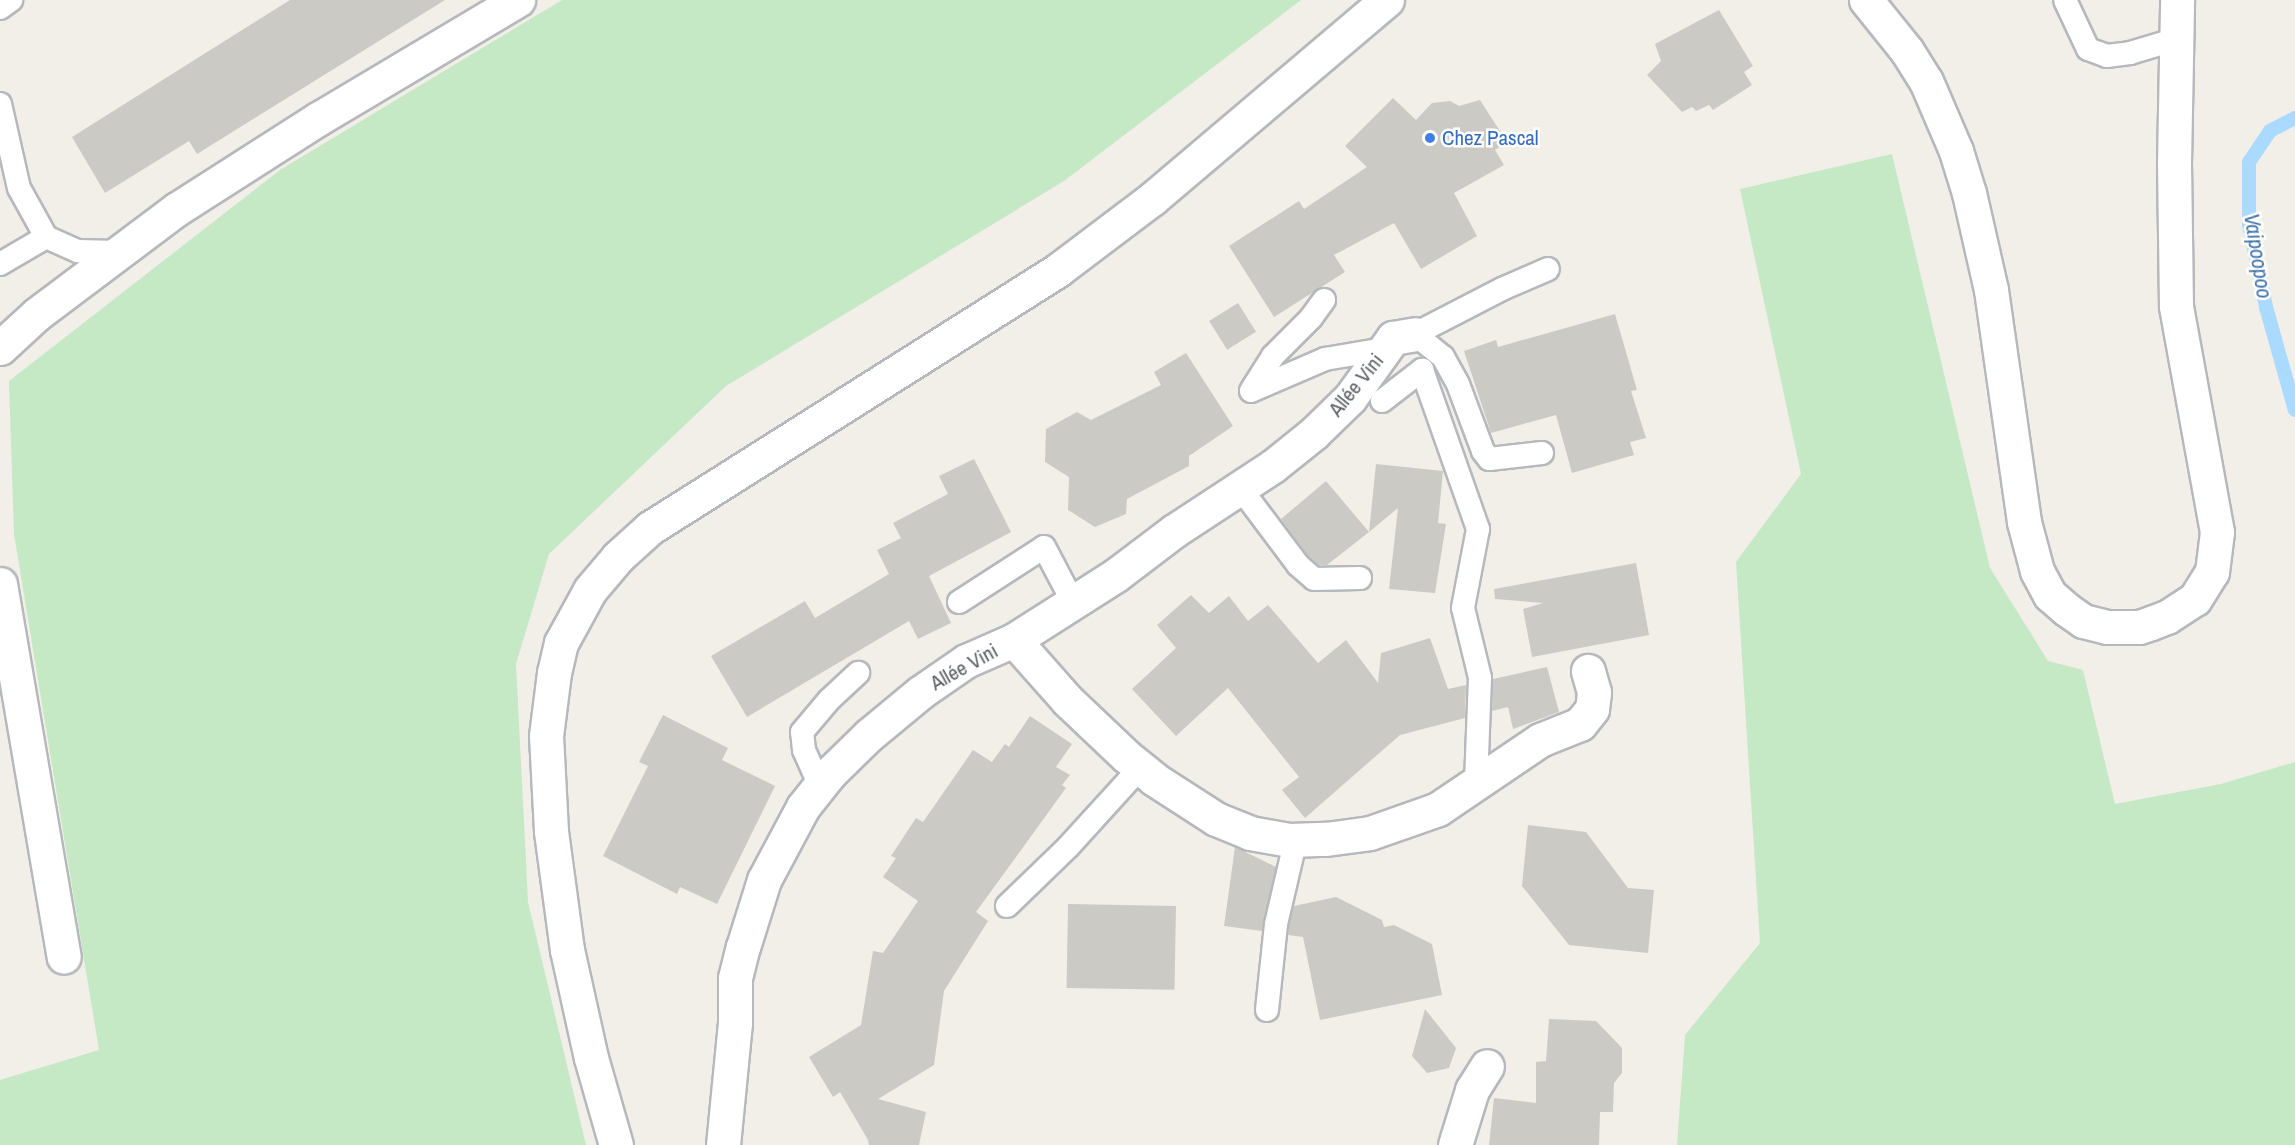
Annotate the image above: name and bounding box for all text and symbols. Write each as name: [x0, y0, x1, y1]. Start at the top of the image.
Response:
place label: Chez Pascal: [1442, 125, 1539, 151]
marker: Chez Pascal: [1423, 131, 1437, 145]
water label: Vaipoopoo: [2238, 212, 2278, 300]
street label: Allée Vini: [1323, 349, 1389, 421]
street label: Allée Vini: [926, 638, 1002, 696]

